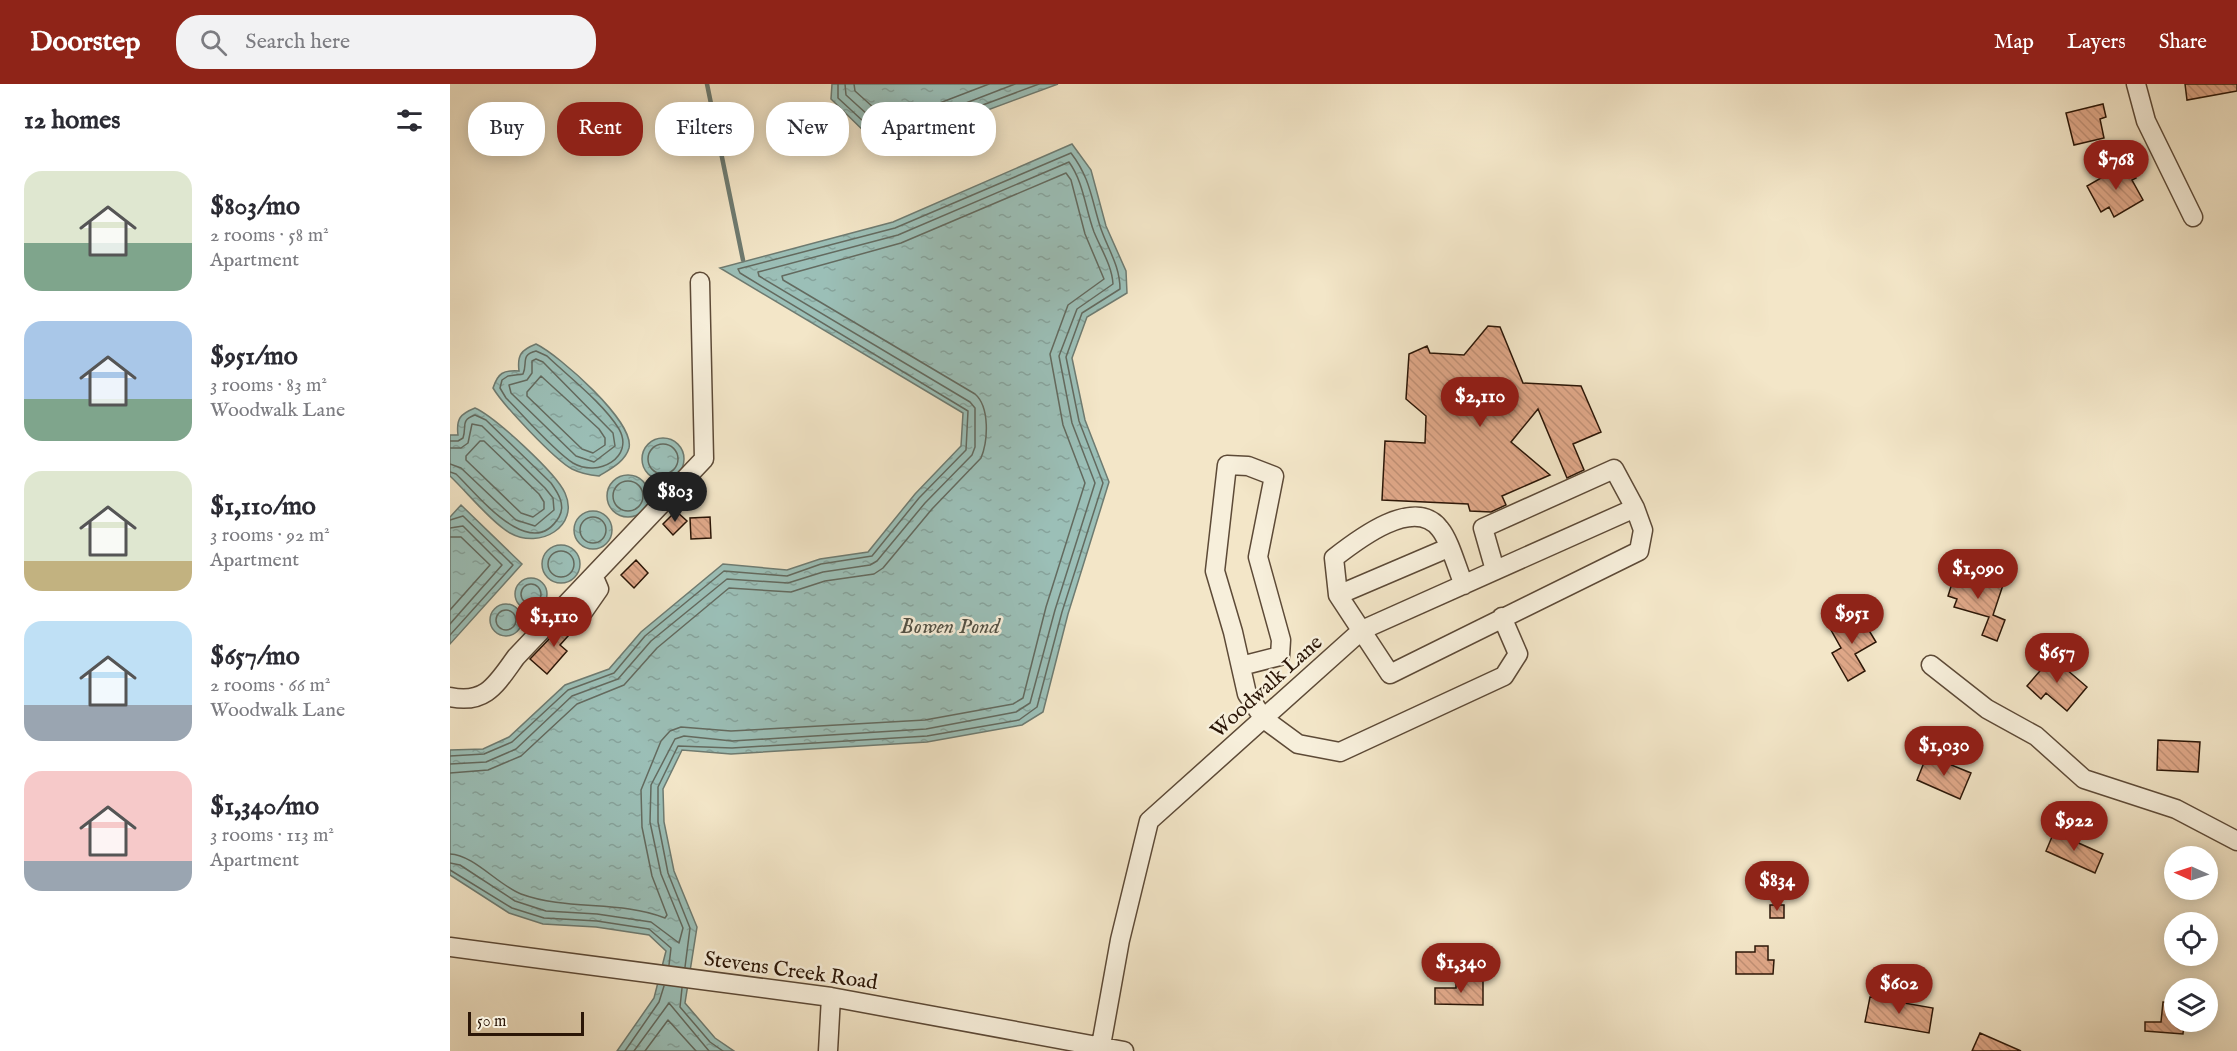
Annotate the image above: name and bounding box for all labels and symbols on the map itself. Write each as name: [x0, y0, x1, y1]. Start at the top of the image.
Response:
pin: $768: [2080, 140, 2152, 191]
pin: $2,110: [1431, 377, 1529, 428]
pin: $803: [639, 472, 711, 523]
pin: $1,090: [1929, 549, 2027, 600]
pin: $951: [1816, 594, 1888, 645]
pin: $1,110: [505, 597, 603, 648]
water label: Bowen Pond: [900, 613, 1002, 641]
street label: Woodwalk Lane: [1205, 629, 1329, 745]
pin: $657: [2021, 633, 2093, 684]
pin: $1,030: [1895, 726, 1993, 777]
pin: $922: [2038, 801, 2110, 852]
north arrow: [2164, 846, 2218, 900]
pin: $834: [1741, 861, 1813, 912]
pin: $1,340: [1412, 943, 1510, 994]
street label: Stevens Creek Road: [702, 946, 880, 997]
pin: $602: [1863, 964, 1935, 1015]
scale bar: [468, 1009, 584, 1036]

